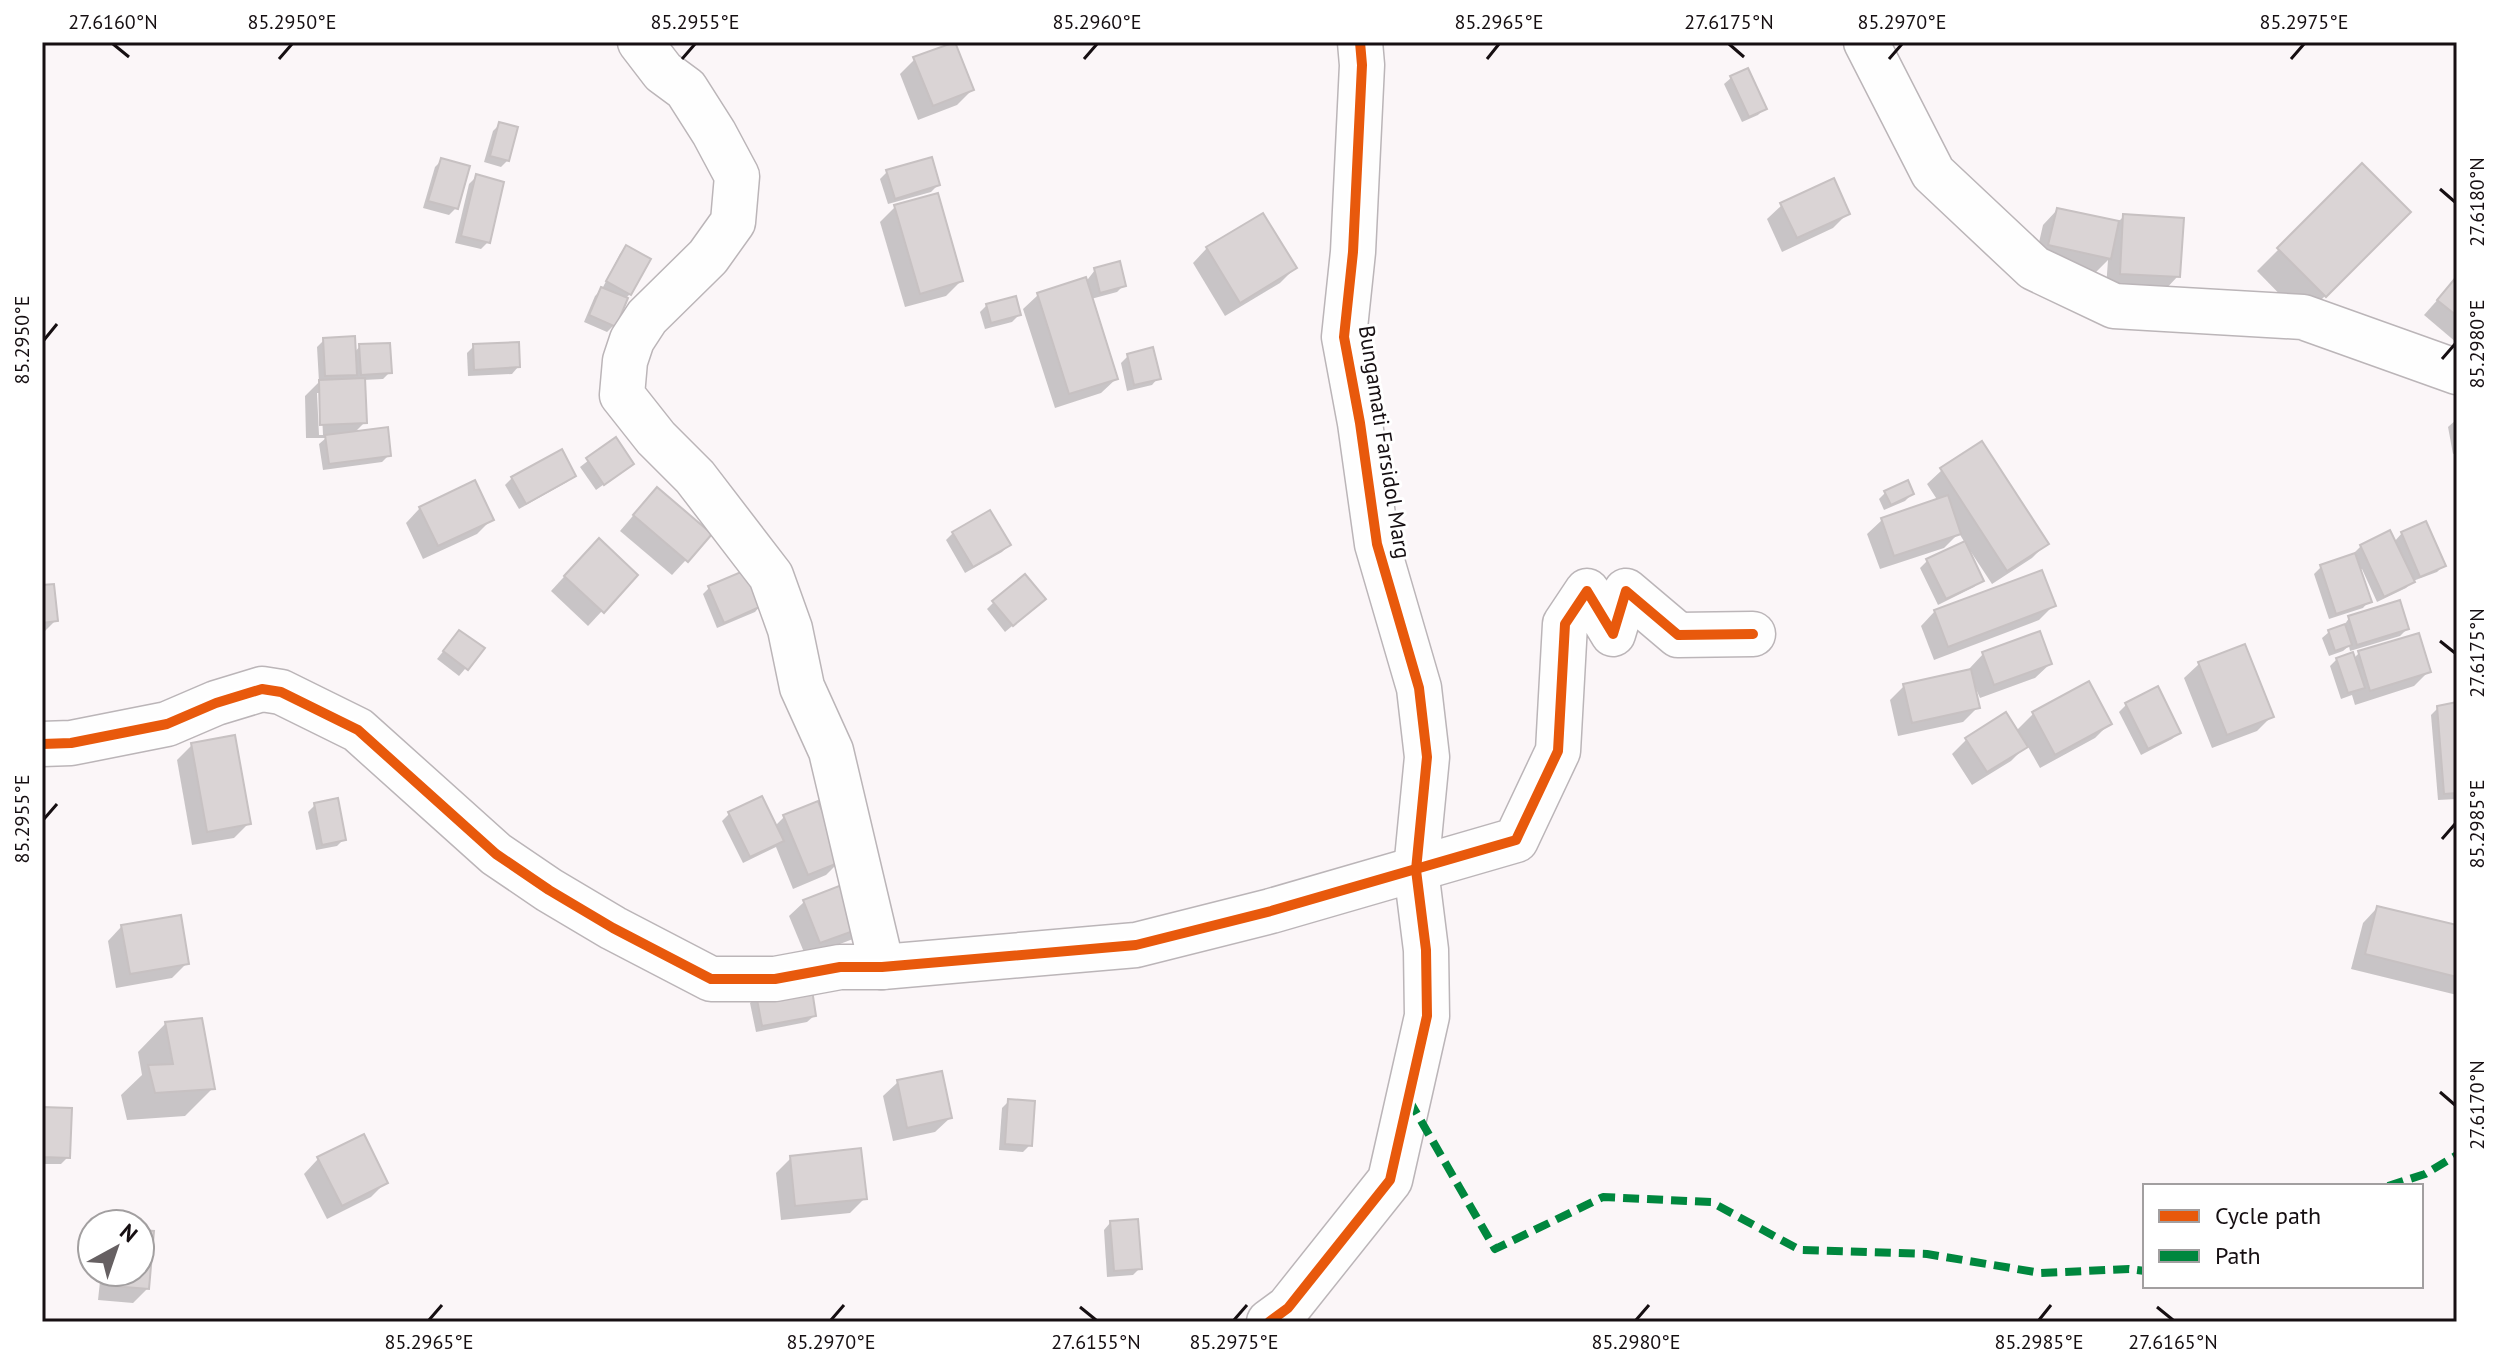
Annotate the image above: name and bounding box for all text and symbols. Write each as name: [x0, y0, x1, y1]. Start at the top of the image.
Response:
text: 27.6160°N: [68, 9, 158, 35]
text: 85.2950°E: [248, 9, 336, 35]
text: 85.2955°E: [651, 9, 739, 35]
text: 85.2960°E: [1053, 9, 1141, 35]
text: 85.2965°E: [1455, 9, 1543, 35]
text: 27.6175°N: [1684, 9, 1774, 35]
text: 85.2970°E: [1858, 9, 1946, 35]
text: 85.2975°E: [2260, 9, 2348, 35]
text: 27.6180°N: [2464, 157, 2490, 247]
text: 85.2950°E: [9, 296, 35, 384]
text: 85.2980°E: [2464, 300, 2490, 388]
street label: Bungamati Farsidol Marg: [1353, 323, 1417, 561]
text: 27.6175°N: [2464, 608, 2490, 698]
text: 85.2955°E: [9, 775, 35, 863]
text: 85.2985°E: [2464, 780, 2490, 868]
text: 27.6170°N: [2464, 1060, 2490, 1150]
legend: [2143, 1184, 2423, 1288]
text: Cycle path: [2215, 1200, 2321, 1231]
north arrow: [76, 1208, 156, 1288]
text: N: [114, 1217, 143, 1248]
text: Path: [2215, 1240, 2261, 1271]
text: 85.2965°E: [385, 1329, 473, 1355]
text: 85.2970°E: [787, 1329, 875, 1355]
text: 27.6155°N: [1051, 1329, 1141, 1355]
text: 85.2975°E: [1190, 1329, 1278, 1355]
text: 85.2980°E: [1592, 1329, 1680, 1355]
text: 85.2985°E: [1995, 1329, 2083, 1355]
text: 27.6165°N: [2128, 1329, 2218, 1355]

